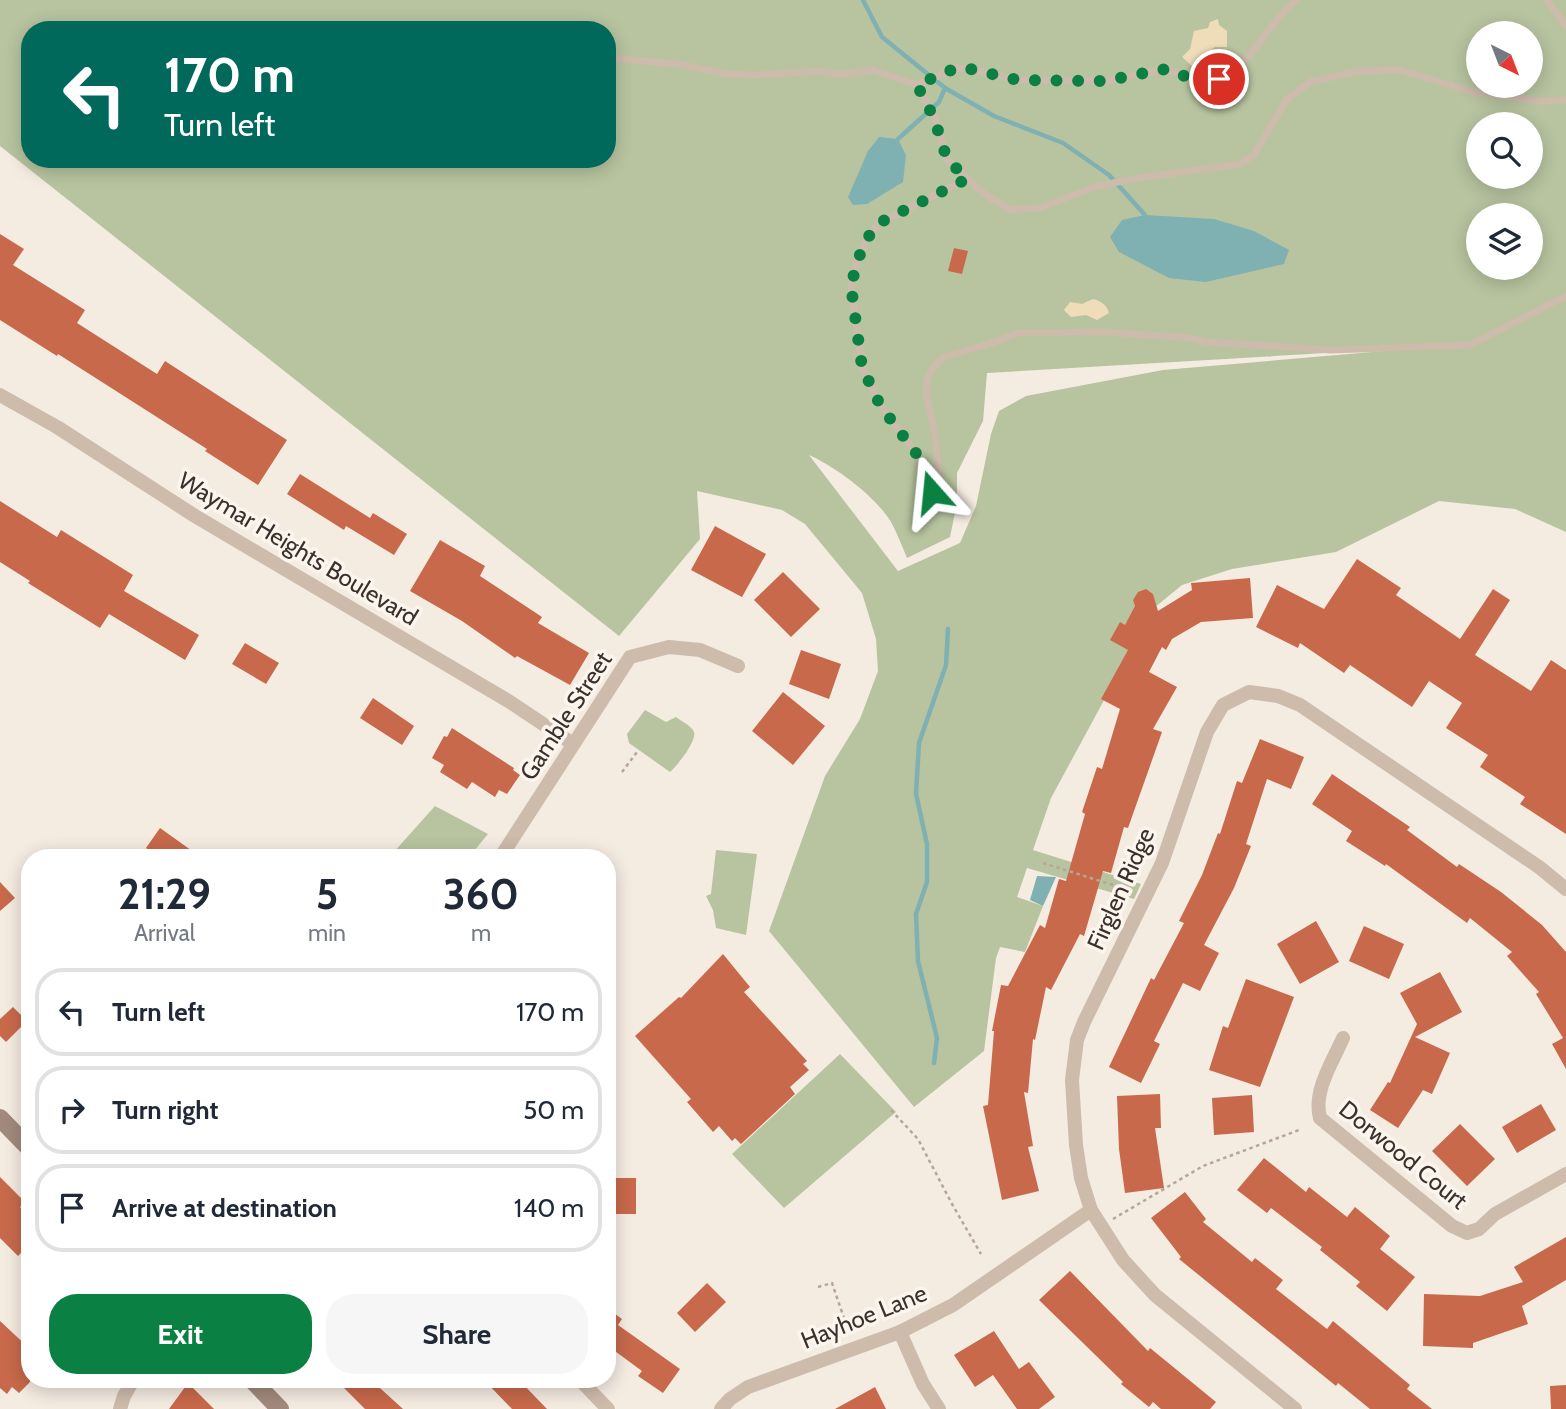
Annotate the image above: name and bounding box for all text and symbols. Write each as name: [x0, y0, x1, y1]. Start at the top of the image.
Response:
north arrow: [1466, 21, 1544, 98]
map controls: [1466, 21, 1543, 280]
text: 170 m: [164, 45, 295, 104]
icon: left: [49, 49, 140, 140]
pin: [1189, 49, 1249, 109]
icon: arrive: [1200, 60, 1238, 98]
text: Turn left: [164, 105, 275, 144]
button: search: [1466, 112, 1543, 189]
button: layers: [1466, 203, 1543, 280]
position arrow: [895, 455, 969, 529]
street label: Waymar Heights Boulevard: [173, 466, 423, 632]
street label: Gamble Street: [513, 646, 618, 785]
street label: Firglen Ridge: [1081, 823, 1160, 954]
text: 21:29: [118, 868, 211, 920]
text: 5: [316, 868, 338, 920]
text: 360: [443, 868, 519, 920]
text: Arrival: [134, 919, 195, 947]
text: min: [308, 919, 346, 947]
text: m: [471, 919, 491, 947]
icon: left: [53, 993, 91, 1031]
text: Turn left: [112, 996, 205, 1028]
text: 170 m: [516, 996, 584, 1028]
icon: right: [53, 1091, 91, 1129]
text: Turn right: [112, 1094, 218, 1126]
text: 50 m: [523, 1094, 584, 1126]
street label: Dorwood Court: [1333, 1094, 1473, 1215]
icon: arrive: [53, 1189, 91, 1227]
text: Arrive at destination: [112, 1192, 337, 1224]
text: 140 m: [514, 1192, 584, 1224]
street label: Hayhoe Lane: [797, 1278, 931, 1355]
button: Exit: [49, 1294, 312, 1374]
button: Share: [326, 1294, 588, 1374]

